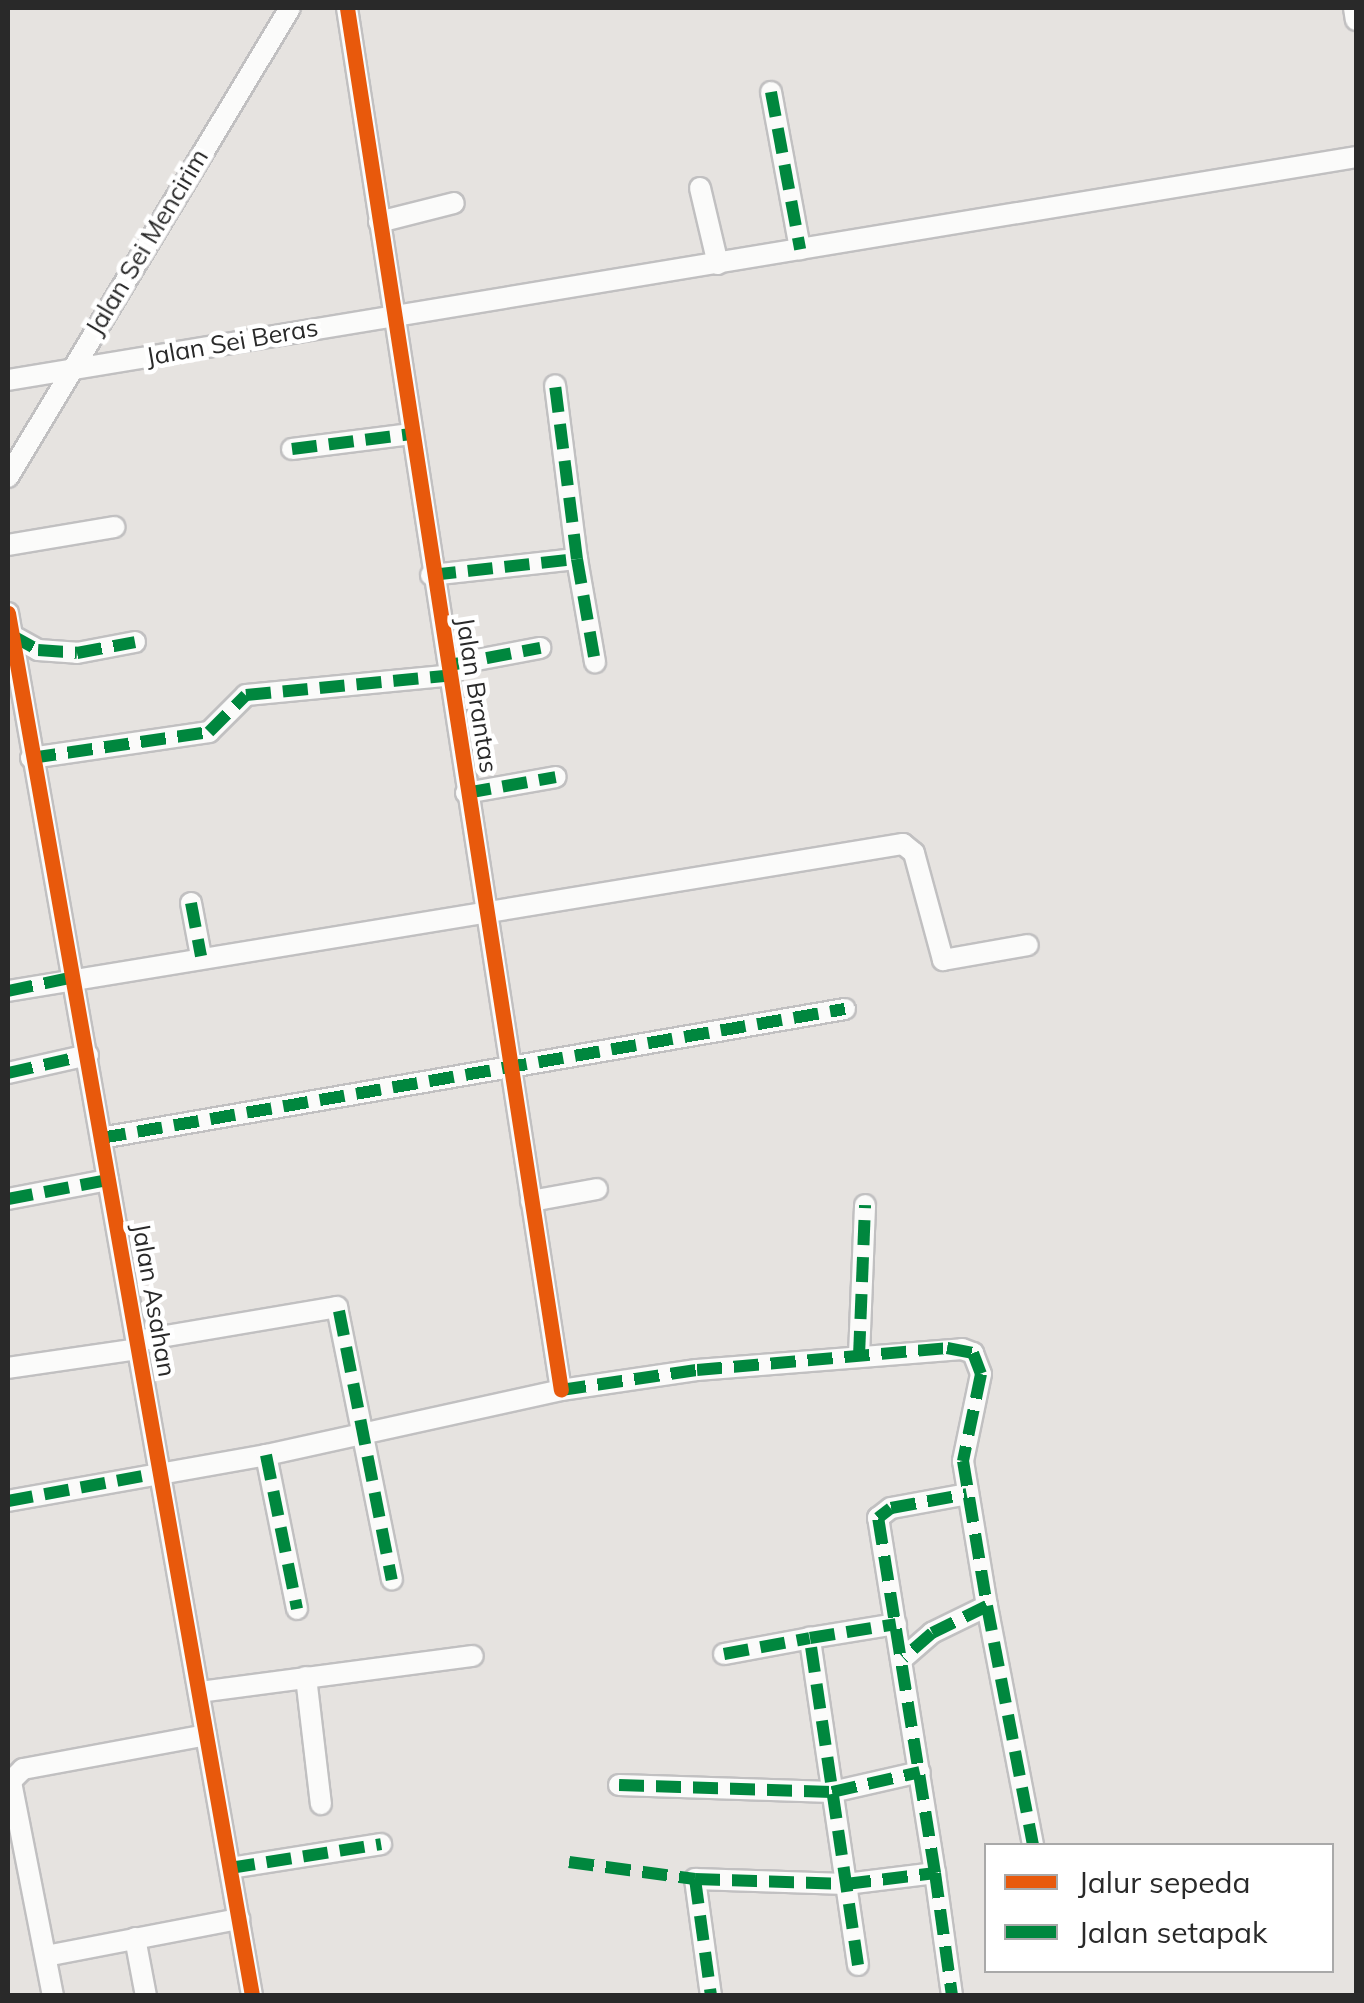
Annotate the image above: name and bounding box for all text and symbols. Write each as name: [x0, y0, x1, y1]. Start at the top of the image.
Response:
street label: Jalan Sei Mencirim: [80, 143, 214, 341]
street label: Jalan Sei Beras: [144, 312, 320, 372]
street label: Jalan Brantas: [450, 615, 504, 775]
street label: Jalan Asahan: [126, 1221, 182, 1379]
legend: [984, 1843, 1334, 1973]
text: Jalur sepeda: [1078, 1863, 1251, 1901]
text: Jalan setapak: [1078, 1913, 1268, 1951]

